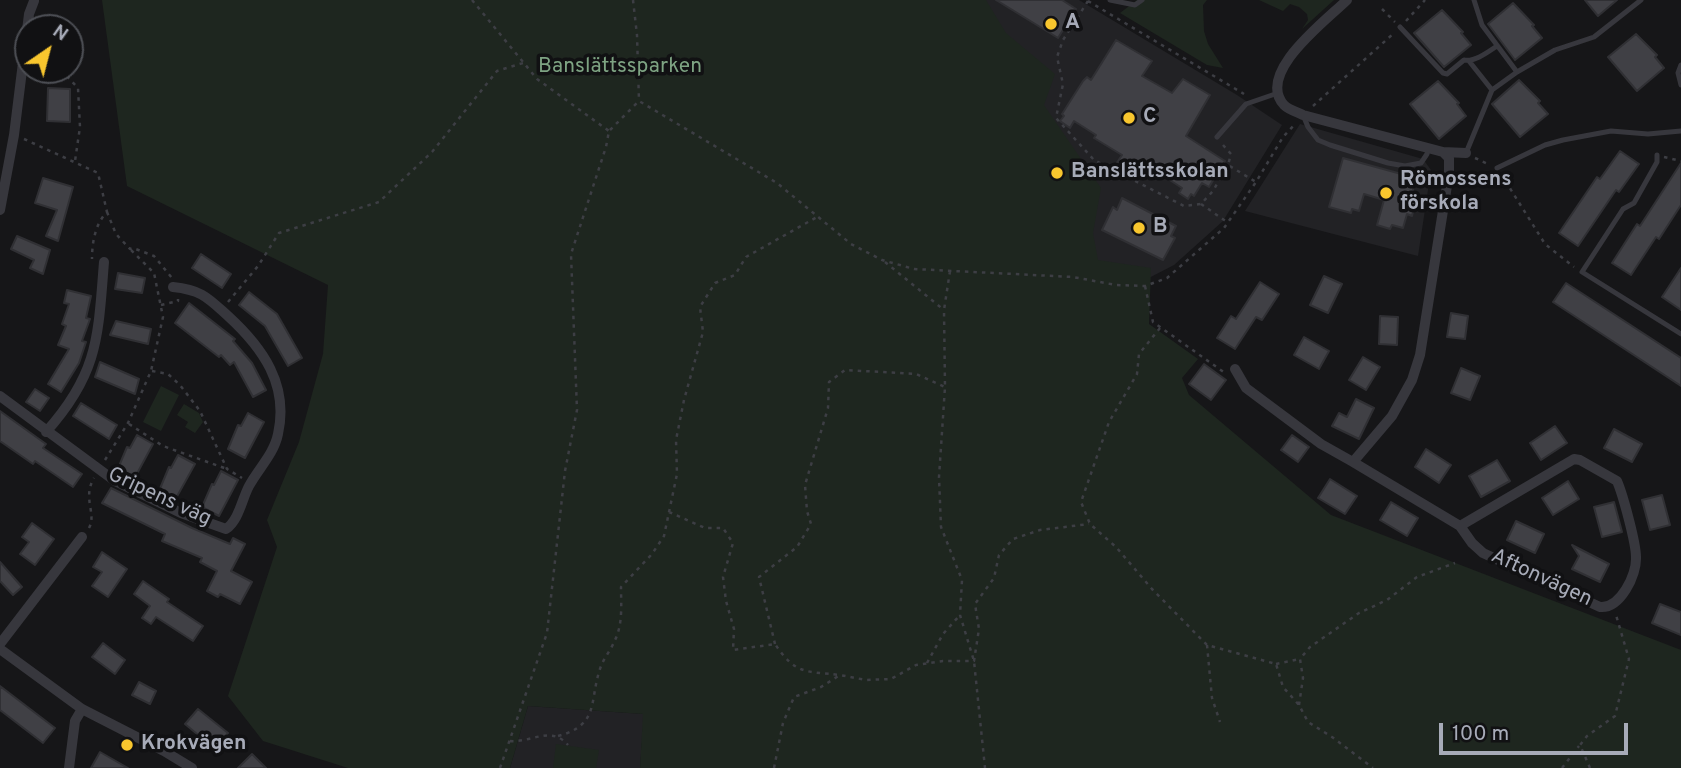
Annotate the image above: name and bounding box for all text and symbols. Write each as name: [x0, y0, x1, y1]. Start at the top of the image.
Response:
place label: A: [1065, 11, 1080, 37]
north arrow: [14, 14, 84, 84]
marker: A: [1043, 16, 1059, 32]
text: N: [47, 20, 72, 47]
park label: Banslättssparken: [538, 55, 702, 81]
place label: C: [1143, 105, 1156, 131]
marker: C: [1121, 110, 1137, 126]
place label: Banslättsskolan: [1071, 160, 1229, 186]
marker: Banslättsskolan: [1049, 165, 1065, 181]
place label: Römossens förskola: [1400, 168, 1512, 218]
marker: Römossens förskola: [1378, 185, 1394, 201]
place label: B: [1153, 215, 1167, 241]
marker: B: [1131, 220, 1147, 236]
street label: Gripens väg: [103, 463, 215, 533]
street label: Aftonvägen: [1486, 545, 1596, 613]
scale bar: [1443, 708, 1632, 752]
text: 100 m: [1452, 721, 1509, 748]
place label: Krokvägen: [141, 732, 247, 758]
marker: Krokvägen: [119, 737, 135, 753]

